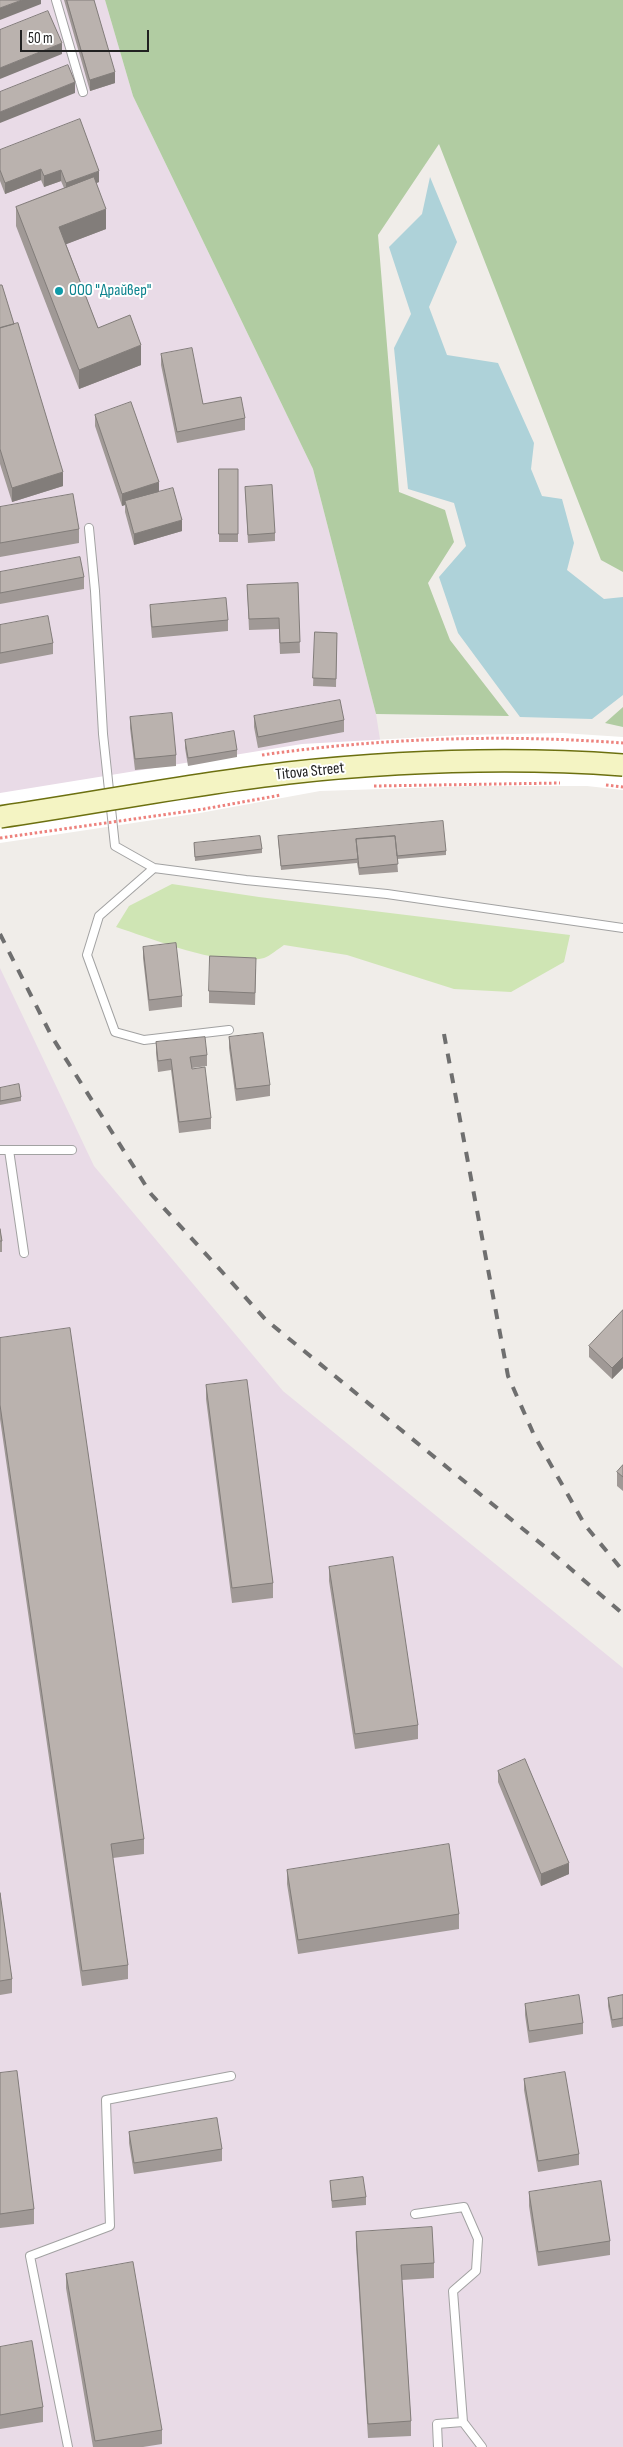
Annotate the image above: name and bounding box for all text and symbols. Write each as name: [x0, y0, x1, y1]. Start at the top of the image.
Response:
scale bar: [22, 20, 151, 52]
text: 50 m: [28, 29, 53, 48]
place label: ООО "Драйвер": [69, 281, 151, 301]
marker: ООО "Драйвер": [53, 285, 65, 297]
street label: Titova Street: [275, 759, 345, 785]

